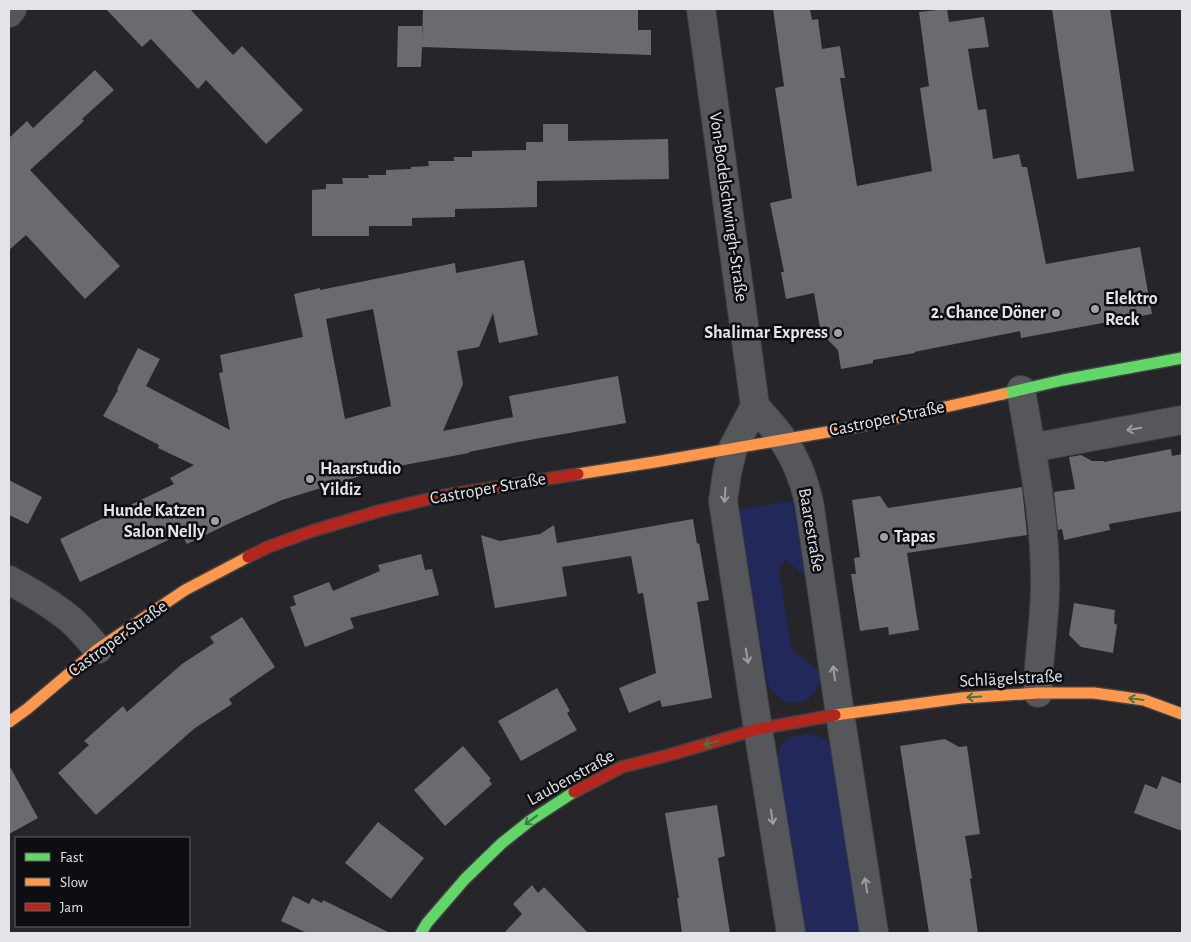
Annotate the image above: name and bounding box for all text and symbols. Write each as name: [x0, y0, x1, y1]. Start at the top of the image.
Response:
street label: Von-Bodelschwingh-Straße: [706, 111, 750, 303]
place label: Elektro Reck: [1105, 290, 1158, 329]
marker: Elektro Reck: [1089, 303, 1101, 315]
place label: 2. Chance Döner: [931, 304, 1047, 322]
marker: 2. Chance Döner: [1050, 307, 1062, 319]
place label: Shalimar Express: [704, 324, 828, 342]
marker: Shalimar Express: [832, 327, 844, 339]
street label: Castroper Straße: [828, 398, 946, 440]
one-way arrow: [1127, 425, 1143, 435]
place label: Haarstudio Yildiz: [320, 460, 401, 499]
street label: Castroper Straße: [429, 470, 547, 508]
marker: Haarstudio Yildiz: [304, 473, 316, 485]
one-way arrow: [720, 487, 729, 503]
street label: Baarestraße: [795, 487, 827, 573]
place label: Hunde Katzen Salon Nelly: [103, 502, 206, 541]
marker: Hunde Katzen Salon Nelly: [209, 515, 221, 527]
place label: Tapas: [894, 528, 936, 546]
marker: Tapas: [878, 531, 890, 543]
street label: Castroper Straße: [65, 597, 171, 681]
one-way arrow: [742, 648, 752, 664]
one-way arrow: [828, 665, 838, 681]
street label: Schlägelstraße: [959, 667, 1063, 691]
one-way arrow: [966, 692, 982, 702]
one-way arrow: [1128, 694, 1144, 704]
one-way arrow: [703, 738, 719, 748]
street label: Laubenstraße: [524, 747, 618, 809]
one-way arrow: [767, 808, 777, 824]
one-way arrow: [524, 815, 538, 825]
legend: [15, 837, 190, 927]
text: Fast: [60, 850, 84, 865]
text: Slow: [60, 875, 88, 890]
one-way arrow: [861, 877, 871, 893]
text: Jam: [60, 900, 83, 915]

